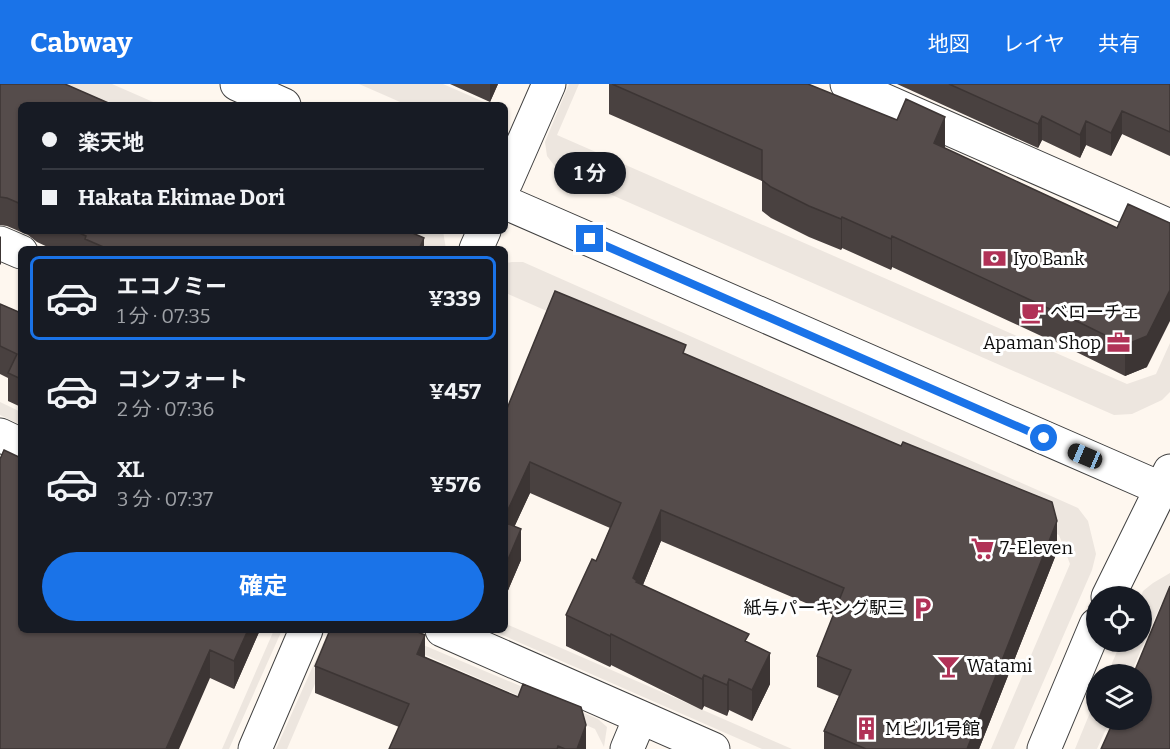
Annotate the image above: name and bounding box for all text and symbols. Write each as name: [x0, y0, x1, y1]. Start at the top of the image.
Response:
text: Cabway: [30, 26, 132, 59]
text: 地図: [928, 31, 970, 57]
text: レイヤ: [1003, 31, 1065, 57]
text: 共有: [1098, 31, 1140, 57]
text: 楽天地: [78, 129, 144, 156]
callout: 1 分: [554, 152, 626, 194]
text: 1 分: [574, 161, 606, 185]
text: Hakata Ekimae Dori: [78, 184, 285, 211]
route end: [576, 225, 603, 252]
bank icon: Iyo Bank: [982, 246, 1008, 272]
place label: Iyo Bank: [1013, 248, 1085, 270]
icon: car: [45, 271, 99, 325]
text: エコノミー: [117, 273, 227, 300]
text: ¥339: [428, 285, 481, 312]
cafe icon: ベローチェ: [1019, 299, 1045, 325]
place label: ベローチェ: [1050, 301, 1140, 323]
text: 1 分 · 07:35: [117, 304, 211, 328]
office icon: Apaman Shop: [1106, 330, 1132, 356]
place label: Apaman Shop: [983, 332, 1101, 354]
icon: car: [45, 364, 99, 418]
text: コンフォート: [117, 366, 248, 393]
text: ¥457: [429, 378, 481, 405]
text: 2 分 · 07:36: [117, 397, 214, 421]
route start: [1030, 424, 1057, 451]
car: [1065, 441, 1105, 471]
text: XL: [117, 456, 144, 483]
icon: car: [45, 457, 99, 511]
text: ¥576: [430, 471, 481, 498]
text: 3 分 · 07:37: [117, 487, 213, 511]
supermarket icon: 7-Eleven: [969, 535, 995, 561]
place label: 7-Eleven: [1000, 537, 1073, 559]
button: 確定: [42, 552, 484, 621]
map controls: [1086, 586, 1152, 730]
button: locate: [1086, 586, 1152, 652]
parking icon: 紙与パーキング駅三: [910, 595, 936, 621]
place label: 紙与パーキング駅三: [744, 597, 905, 619]
bar icon: Watami: [936, 653, 962, 679]
place label: Watami: [967, 655, 1032, 677]
button: layers: [1086, 664, 1152, 730]
building icon: Mビル1号館: [854, 716, 880, 742]
place label: Mビル1号館: [885, 718, 980, 740]

